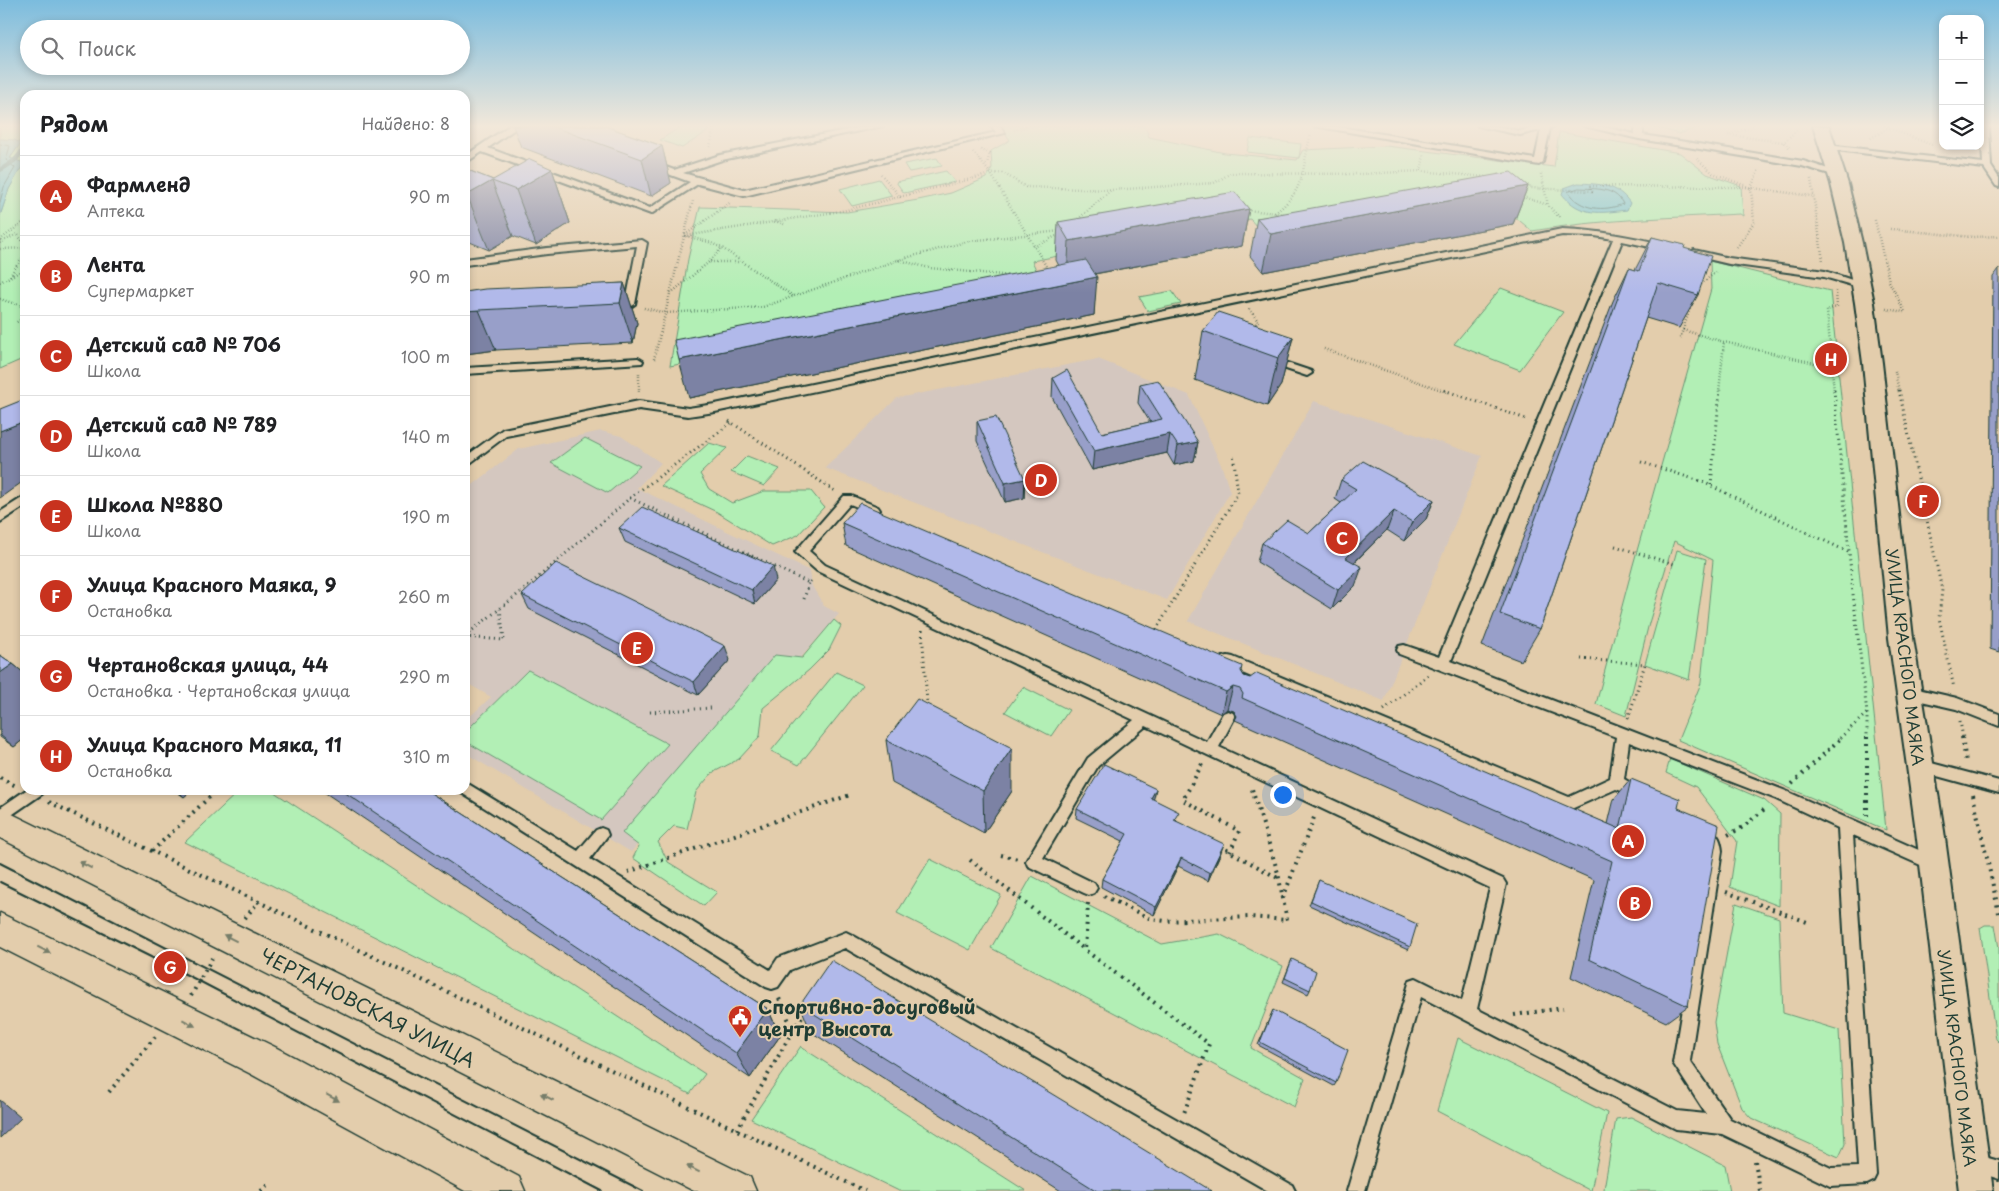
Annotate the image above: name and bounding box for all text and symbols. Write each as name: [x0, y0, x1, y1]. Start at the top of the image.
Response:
map controls: [1939, 15, 1984, 150]
button: +: [1939, 15, 1984, 60]
search box: [20, 20, 470, 75]
icon: search: [38, 34, 66, 62]
text: Поиск: [78, 34, 136, 62]
button: −: [1939, 60, 1984, 105]
button: layers: [1939, 105, 1984, 150]
text: Рядом: [40, 107, 108, 139]
text: Найдено: 8: [362, 111, 450, 135]
text: Фармленд: [87, 170, 190, 198]
text: A: [50, 184, 62, 208]
text: 90 m: [409, 184, 450, 208]
text: Аптека: [87, 198, 144, 222]
text: Лента: [87, 250, 145, 278]
text: B: [51, 264, 61, 288]
text: 90 m: [409, 264, 450, 288]
text: Супермаркет: [87, 278, 194, 302]
text: Детский сад № 706: [87, 330, 281, 358]
pin: H: [1815, 340, 1847, 378]
text: C: [50, 344, 62, 368]
text: 100 m: [401, 344, 450, 368]
text: Школа: [87, 358, 141, 382]
text: Детский сад № 789: [87, 410, 277, 438]
text: D: [50, 424, 62, 448]
text: 140 m: [402, 424, 450, 448]
text: Школа: [87, 438, 141, 462]
pin: D: [1025, 461, 1057, 499]
pin: F: [1907, 482, 1939, 520]
text: Школа №880: [87, 490, 223, 518]
text: E: [51, 504, 61, 528]
text: 190 m: [402, 504, 450, 528]
text: Школа: [87, 518, 141, 542]
pin: C: [1326, 519, 1358, 557]
street label: УЛИЦА КРАСНОГО МАЯКА: [1881, 547, 1931, 767]
text: Улица Красного Маяка, 9: [87, 570, 336, 598]
text: F: [51, 584, 61, 608]
text: 260 m: [398, 584, 450, 608]
text: Остановка: [87, 598, 172, 622]
pin: E: [621, 629, 653, 667]
text: Чертановская улица, 44: [87, 650, 328, 678]
text: G: [49, 664, 63, 688]
text: 290 m: [399, 664, 450, 688]
text: Остановка · Чертановская улица: [87, 678, 350, 702]
text: Улица Красного Маяка, 11: [87, 730, 342, 758]
text: H: [50, 744, 62, 768]
text: 310 m: [402, 744, 450, 768]
text: Остановка: [87, 758, 172, 782]
your location: [1270, 782, 1296, 808]
pin: A: [1612, 822, 1644, 860]
one-way arrow: [77, 861, 92, 869]
pin: B: [1619, 884, 1651, 922]
one-way arrow: [223, 934, 237, 942]
street label: ЧЕРТАНОВСКАЯ УЛИЦА: [255, 940, 481, 1074]
one-way arrow: [36, 946, 51, 954]
pin: G: [154, 948, 186, 986]
street label: УЛИЦА КРАСНОГО МАЯКА: [1933, 948, 1983, 1168]
place label: Спортивно-досуговый центр Высота: [758, 992, 976, 1042]
public building icon: Спортивно-досуговый центр Высота: [727, 1004, 753, 1038]
one-way arrow: [182, 1019, 196, 1027]
one-way arrow: [540, 1092, 555, 1101]
one-way arrow: [326, 1094, 340, 1103]
one-way arrow: [686, 1165, 700, 1173]

